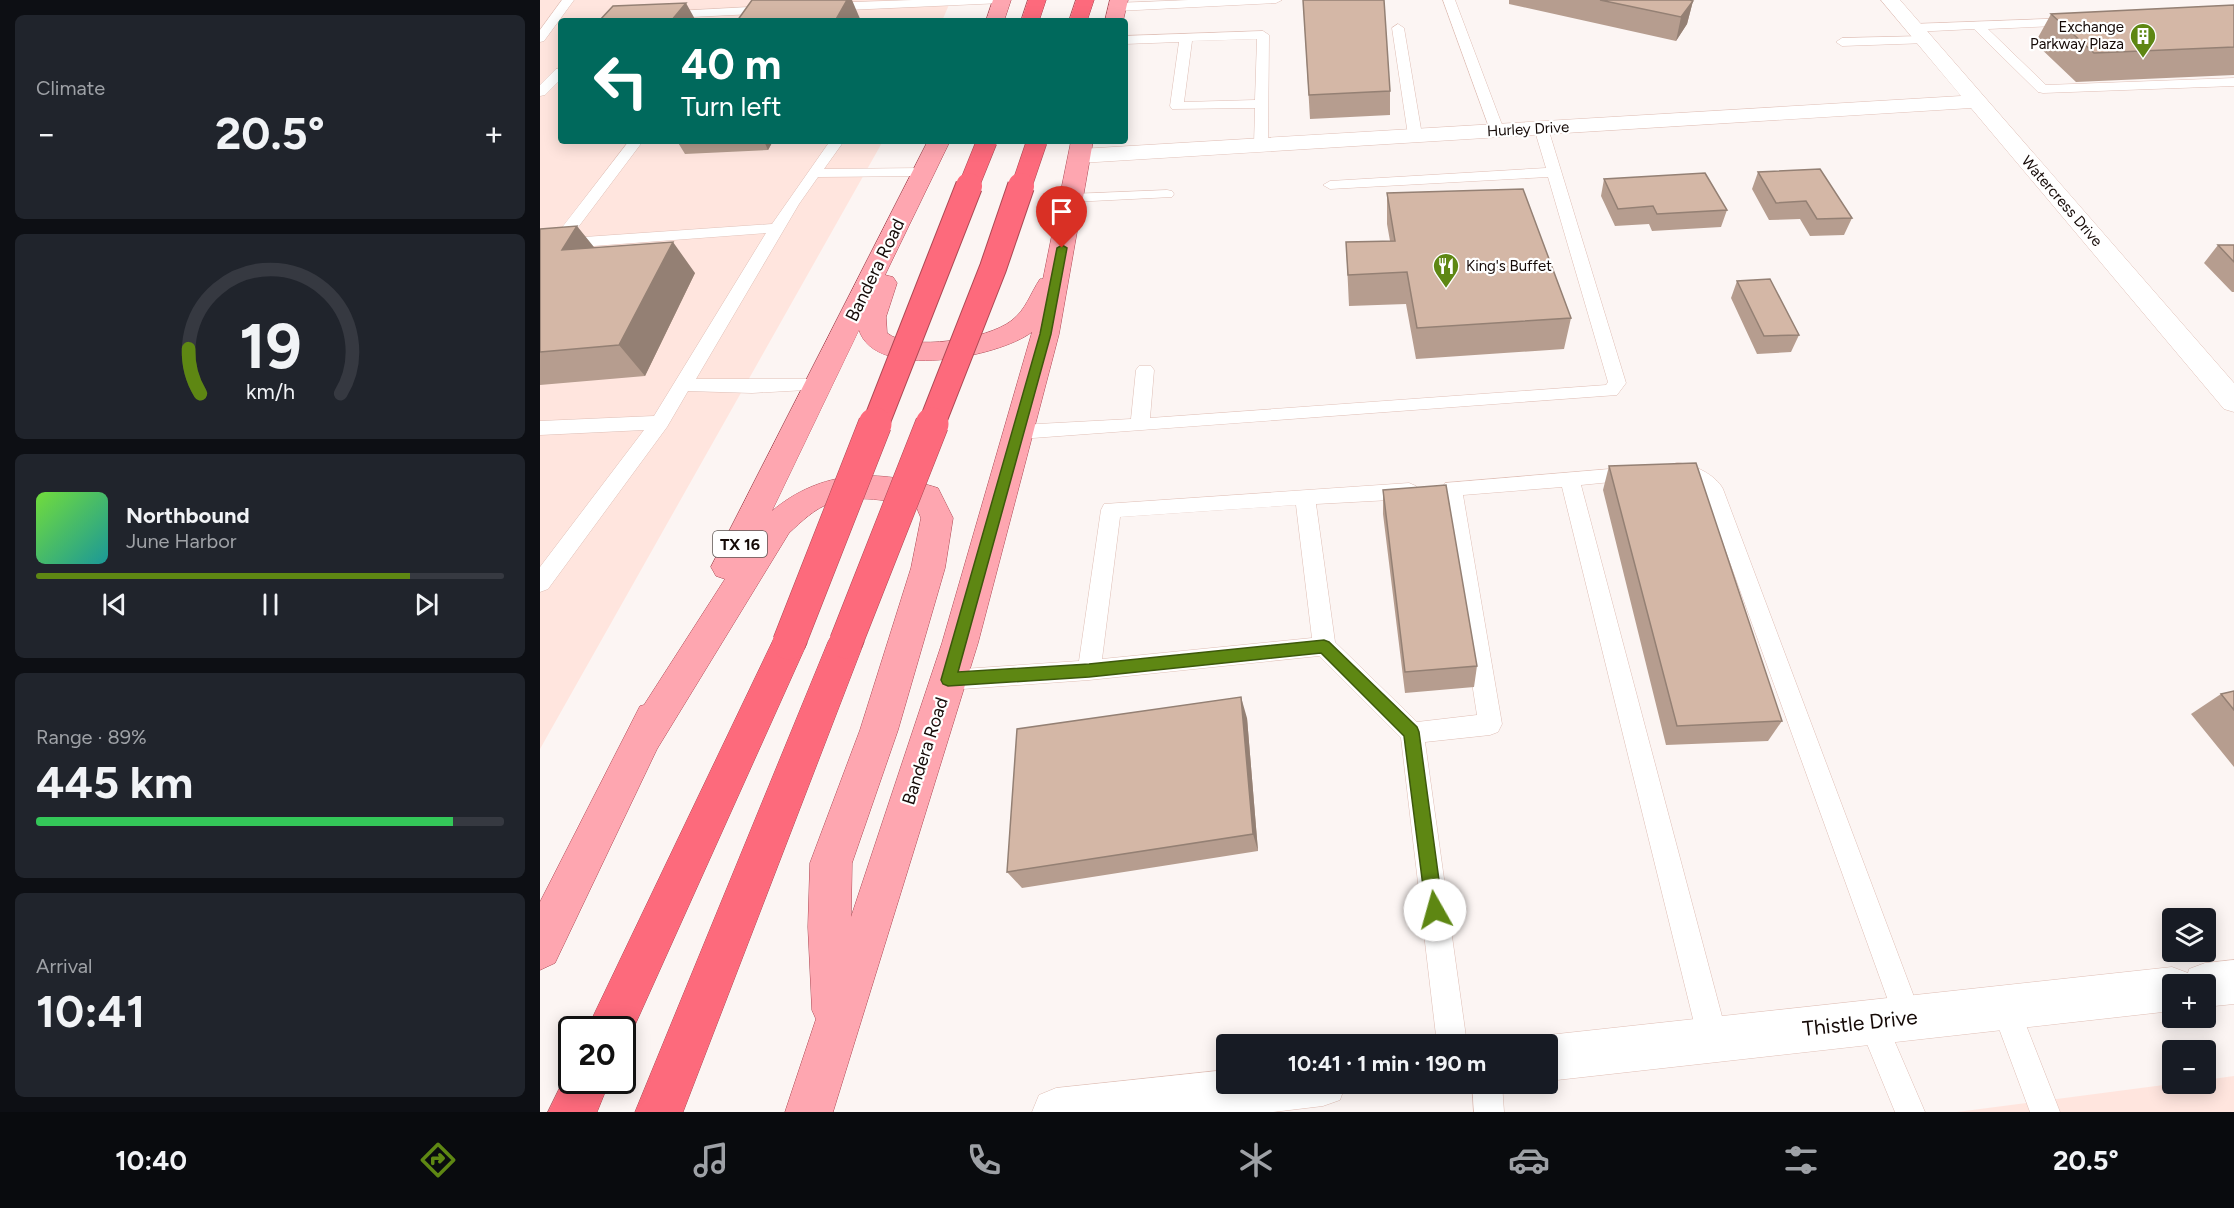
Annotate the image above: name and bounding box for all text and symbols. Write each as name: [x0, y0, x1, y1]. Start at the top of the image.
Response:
place label: Exchange Parkway Plaza: [2030, 18, 2124, 53]
building icon: Exchange Parkway Plaza: [2128, 21, 2158, 59]
text: 40 m: [681, 39, 781, 90]
icon: left: [582, 42, 660, 120]
text: Climate: [36, 76, 105, 100]
text: Turn left: [681, 90, 781, 123]
text: 20.5°: [215, 106, 325, 160]
text: −: [36, 114, 57, 153]
text: +: [483, 114, 504, 153]
street label: Hurley Drive: [1486, 118, 1570, 140]
street label: Watercress Drive: [2018, 152, 2106, 250]
pin: [1036, 186, 1087, 248]
icon: arrive: [1045, 195, 1078, 228]
street label: Bandera Road: [841, 215, 909, 325]
restaurant icon: King's Buffet: [1431, 251, 1461, 289]
place label: King's Buffet: [1466, 257, 1552, 275]
text: 19: [239, 309, 301, 384]
text: km/h: [246, 379, 294, 404]
text: Northbound: [126, 502, 250, 529]
text: June Harbor: [126, 529, 237, 553]
road number: TX 16: [713, 531, 767, 557]
icon: previous: [98, 588, 131, 621]
icon: pause: [254, 588, 287, 621]
icon: next: [410, 588, 443, 621]
street label: Bandera Road: [897, 694, 953, 808]
text: Range · 89%: [36, 725, 147, 749]
text: 445 km: [36, 755, 193, 809]
position arrow: [1403, 878, 1467, 942]
map controls: [2162, 908, 2216, 1094]
button: layers: [2162, 908, 2216, 962]
text: Arrival: [36, 954, 92, 978]
button: +: [2162, 974, 2216, 1028]
text: 10:41: [36, 984, 145, 1038]
street label: Thistle Drive: [1801, 1004, 1919, 1041]
speed limit sign: 20: [558, 1016, 636, 1094]
button: −: [2162, 1040, 2216, 1094]
text: 10:41 · 1 min · 190 m: [1288, 1050, 1486, 1077]
icon: directions: [417, 1139, 459, 1181]
icon: music: [690, 1139, 732, 1181]
icon: phone: [963, 1139, 1005, 1181]
icon: climate: [1235, 1139, 1277, 1181]
icon: car: [1508, 1139, 1550, 1181]
icon: filters: [1780, 1139, 1822, 1181]
text: 10:40: [115, 1144, 187, 1177]
text: 20.5°: [2053, 1144, 2119, 1177]

